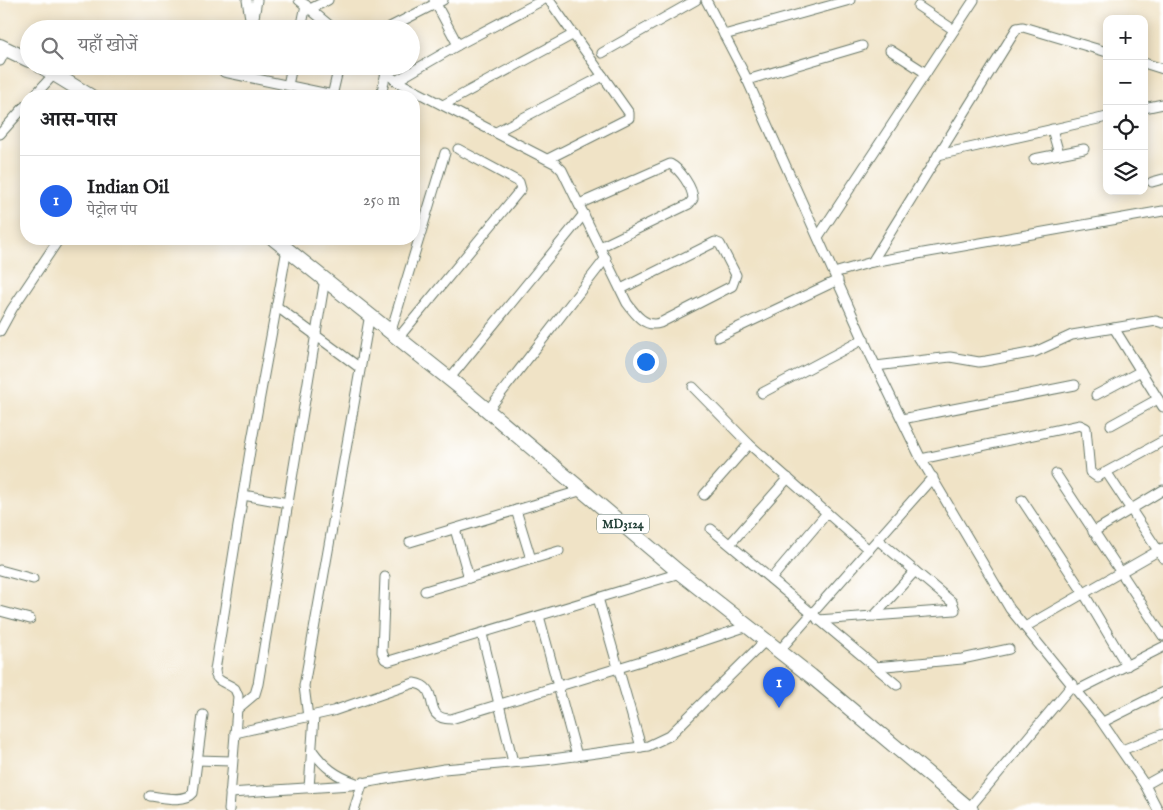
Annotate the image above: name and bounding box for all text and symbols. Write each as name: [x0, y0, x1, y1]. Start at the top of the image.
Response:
map controls: [1103, 15, 1148, 195]
button: +: [1103, 15, 1148, 60]
search box: [20, 20, 420, 75]
icon: search: [38, 34, 66, 62]
text: यहाँ खोजें: [78, 34, 138, 58]
button: −: [1103, 60, 1148, 105]
button: locate: [1103, 105, 1148, 150]
text: आस-पास: [40, 107, 117, 134]
button: layers: [1103, 150, 1148, 195]
text: Indian Oil: [87, 176, 169, 200]
text: 1: [53, 191, 59, 211]
text: 250 m: [363, 191, 400, 211]
text: पेट्रोल पंप: [87, 201, 137, 221]
your location: [633, 349, 659, 375]
road number: MD3124: [597, 514, 649, 534]
pin: 1: [763, 667, 795, 708]

